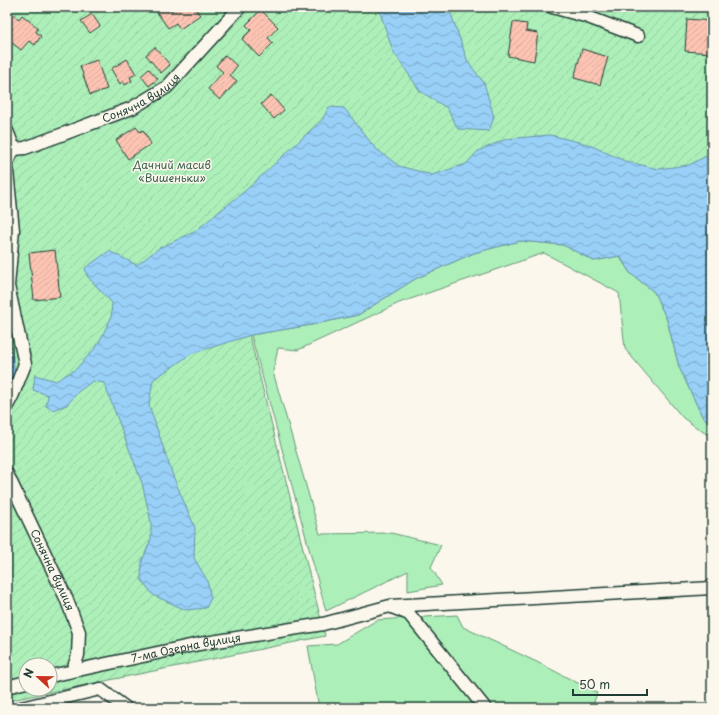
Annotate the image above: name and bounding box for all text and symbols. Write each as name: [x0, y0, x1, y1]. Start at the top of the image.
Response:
street label: Сонячна вулиця: [99, 69, 184, 127]
park label: Дачний масив «Вишеньки»: [132, 156, 211, 186]
street label: Сонячна вулиця: [26, 526, 79, 613]
street label: 7-ма Озерна вулиця: [130, 628, 242, 666]
north arrow: [18, 657, 58, 697]
text: N: [19, 666, 38, 680]
scale bar: [573, 671, 647, 697]
text: 50 m: [579, 675, 610, 693]

